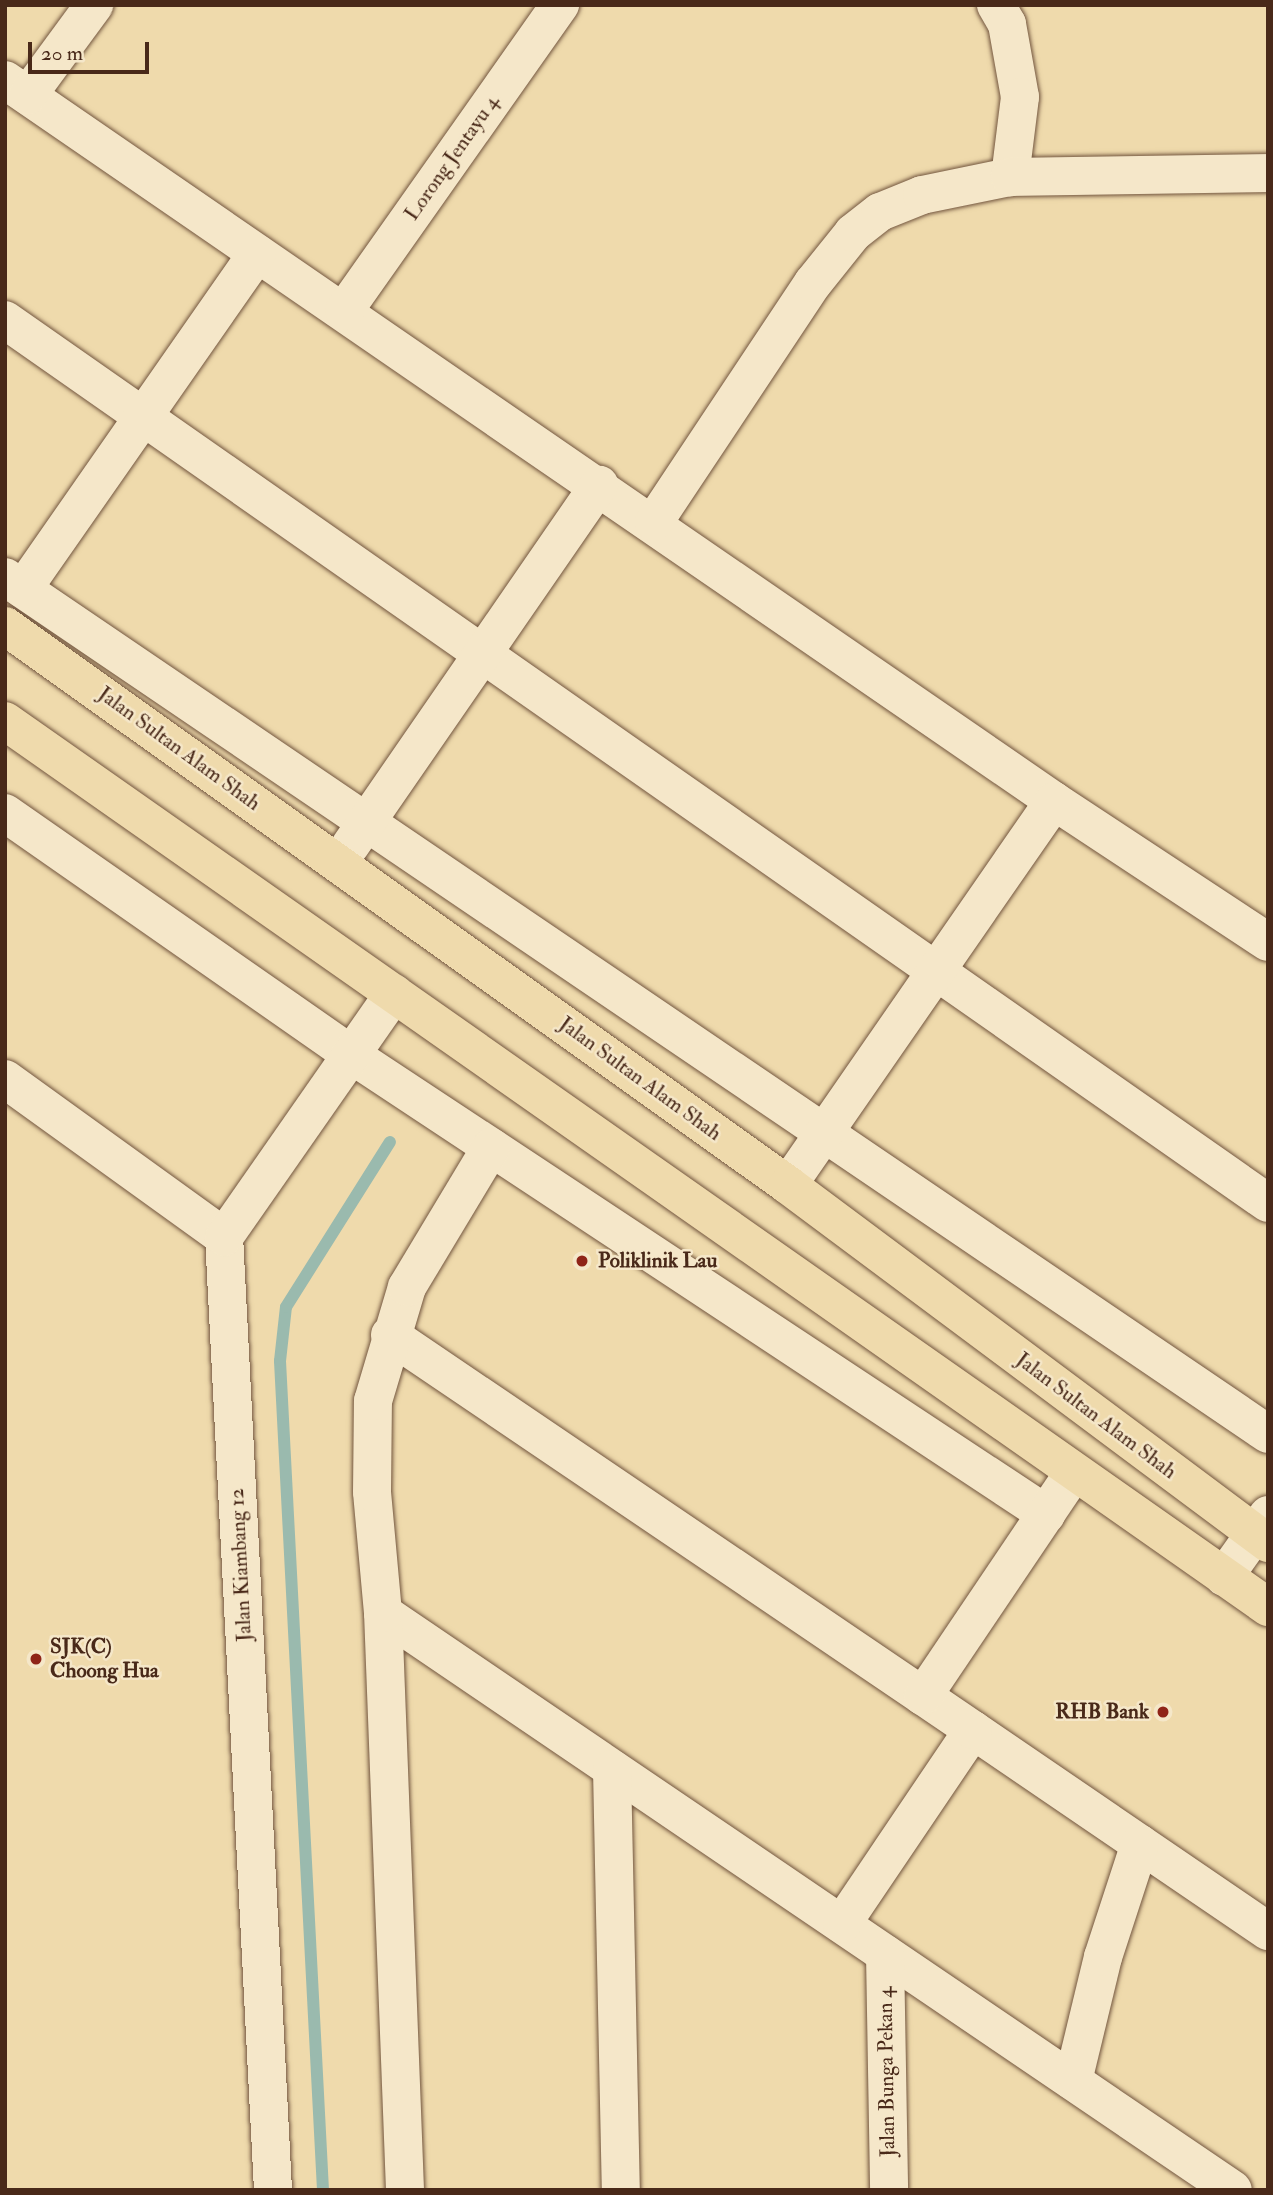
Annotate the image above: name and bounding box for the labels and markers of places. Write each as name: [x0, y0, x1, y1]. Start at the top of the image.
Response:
place label: Poliklinik Lau: [598, 1248, 717, 1274]
marker: Poliklinik Lau: [572, 1251, 592, 1271]
place label: SJK(C) Choong Hua: [50, 1634, 159, 1684]
marker: SJK(C) Choong Hua: [28, 1651, 44, 1667]
place label: RHB Bank: [1055, 1699, 1149, 1725]
marker: RHB Bank: [1155, 1704, 1171, 1720]

